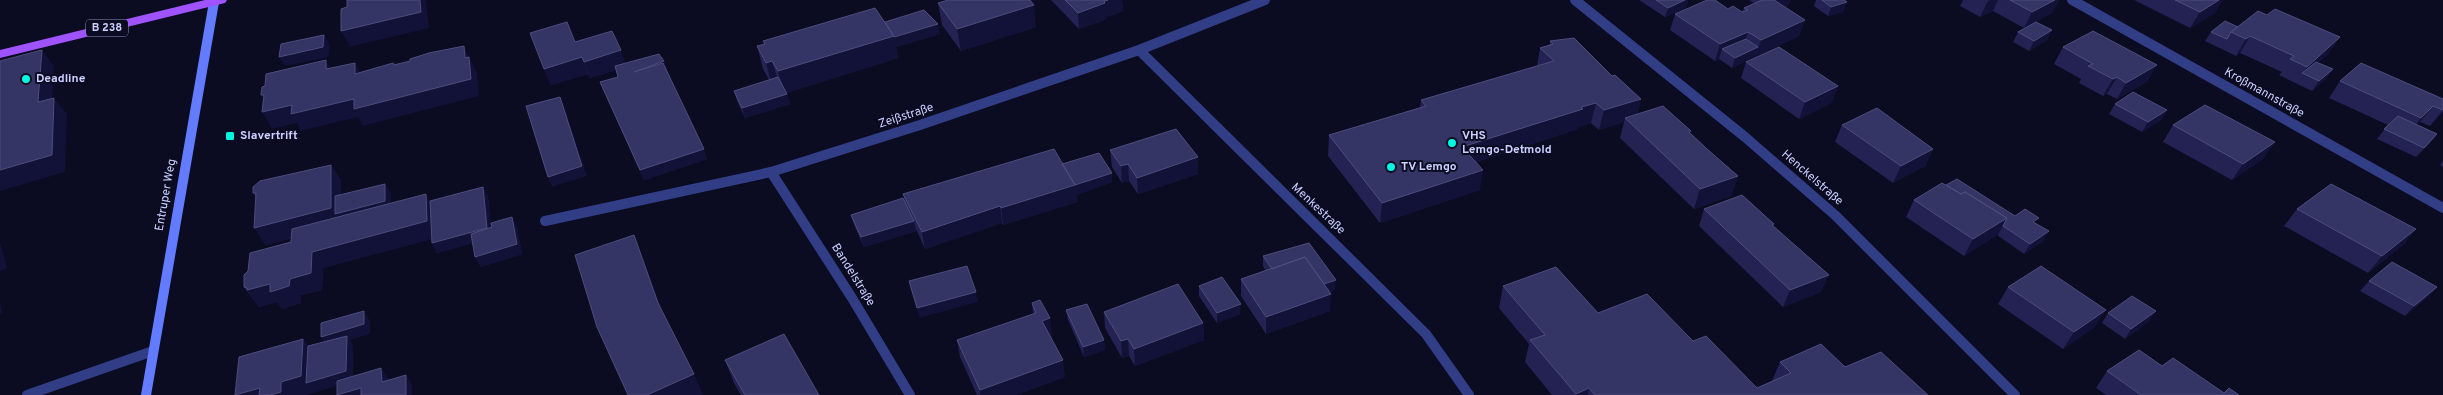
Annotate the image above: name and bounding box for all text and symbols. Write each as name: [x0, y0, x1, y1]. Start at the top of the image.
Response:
road number: B 238: [86, 19, 128, 36]
street label: Kroßmannstraße: [2221, 64, 2307, 122]
place label: Deadline: [36, 71, 86, 87]
marker: Deadline: [20, 73, 32, 85]
street label: Zeißstraße: [876, 100, 936, 132]
place label: Slavertrift: [240, 128, 298, 144]
place label: VHS Lemgo-Detmold: [1462, 128, 1552, 158]
marker: Slavertrift: [224, 130, 236, 142]
marker: VHS Lemgo-Detmold: [1446, 137, 1458, 149]
street label: Henckelstraße: [1778, 147, 1846, 209]
street label: Entruper Weg: [152, 158, 180, 232]
place label: TV Lemgo: [1401, 159, 1457, 175]
marker: TV Lemgo: [1385, 161, 1397, 173]
street label: Menkestraße: [1287, 180, 1349, 238]
street label: Bandelstraße: [827, 241, 879, 309]

